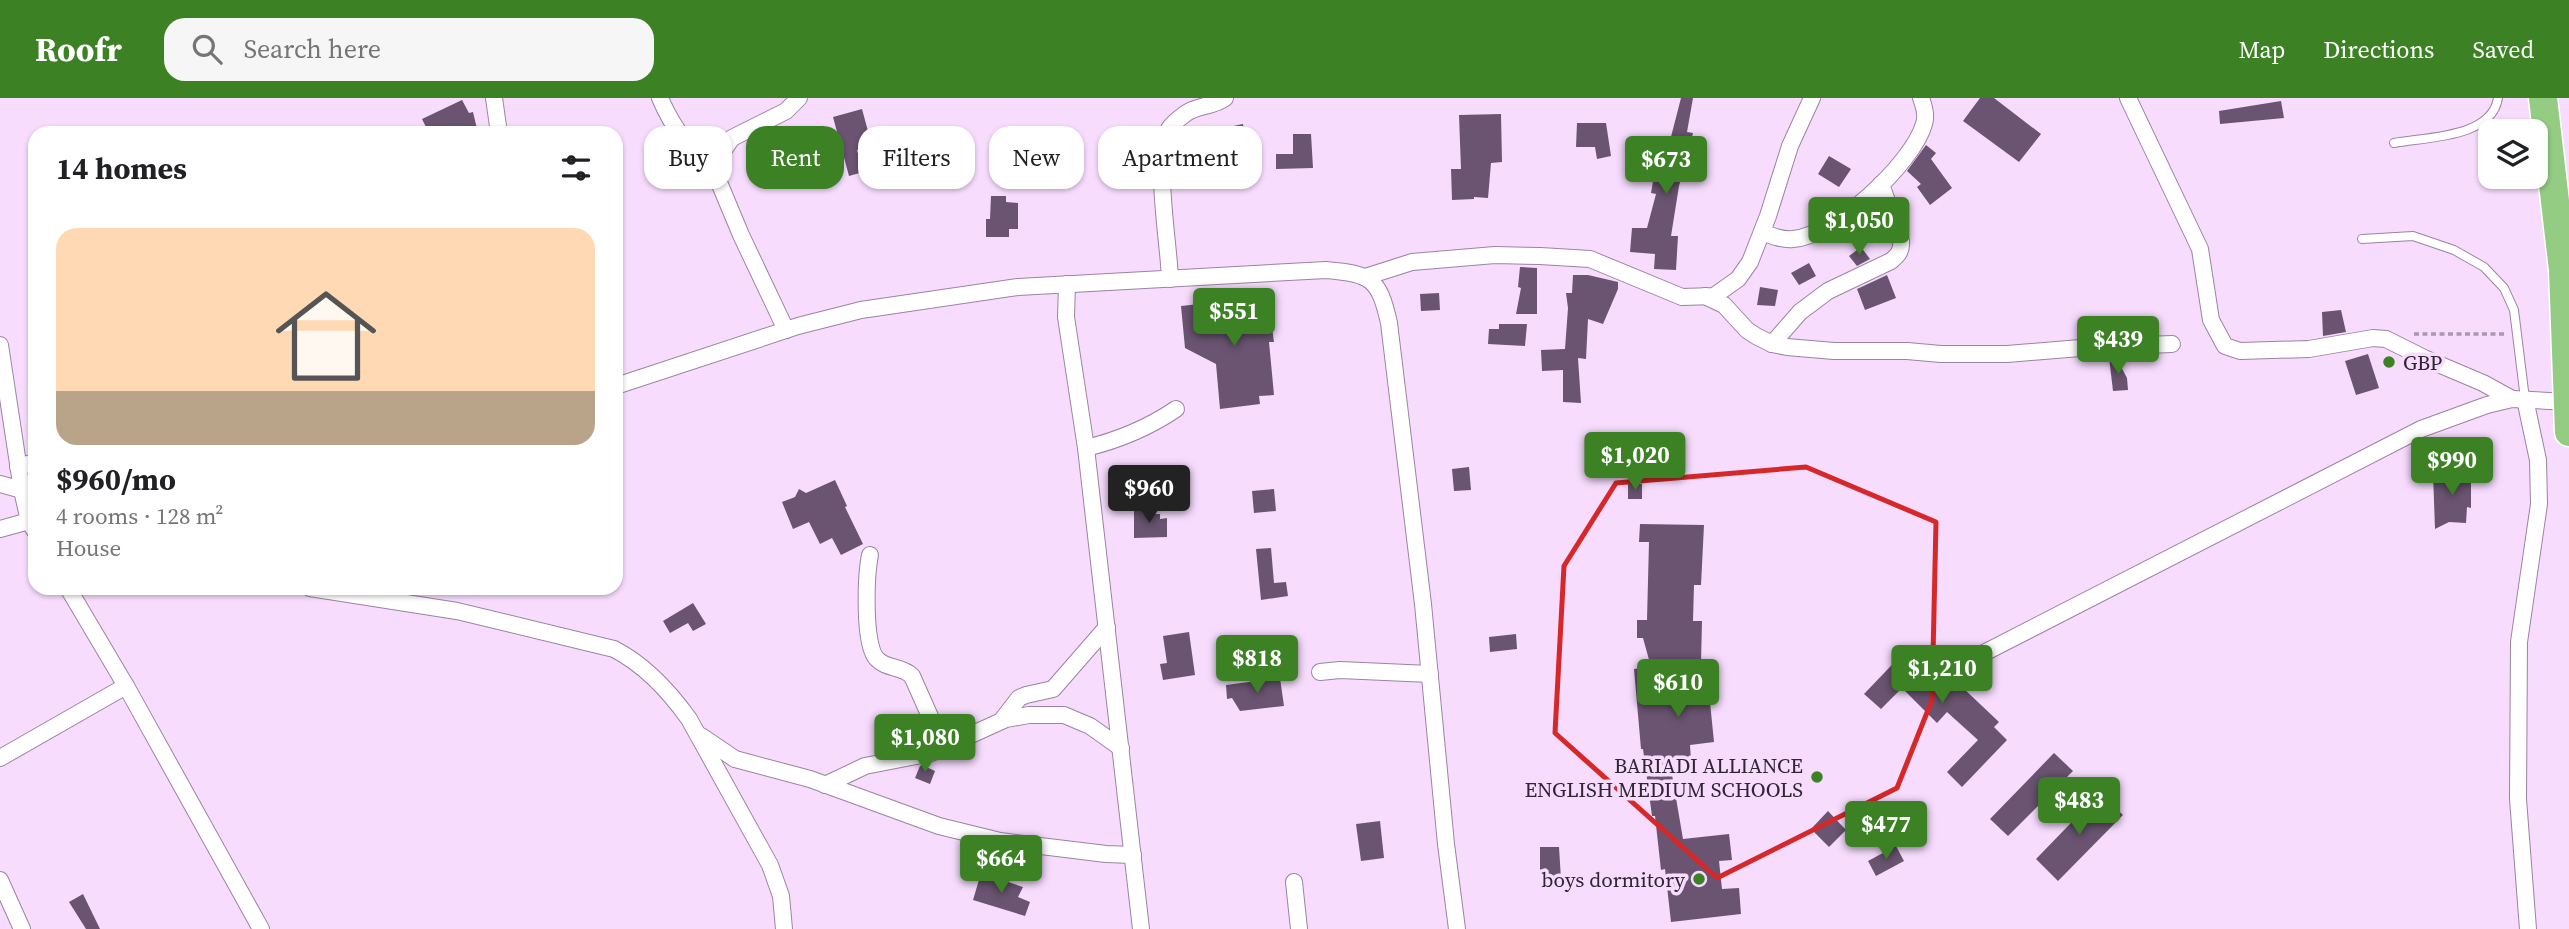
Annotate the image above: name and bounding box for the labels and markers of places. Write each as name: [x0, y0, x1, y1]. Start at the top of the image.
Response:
pin: $673: [1625, 136, 1707, 196]
pin: $1,050: [1802, 198, 1916, 257]
pin: $551: [1193, 288, 1275, 348]
pin: $439: [2077, 316, 2159, 376]
place label: GBP: [2403, 348, 2442, 377]
marker: GBP: [2381, 354, 2397, 370]
pin: $1,020: [1578, 432, 1692, 492]
pin: $990: [2411, 438, 2493, 497]
pin: $960: [1108, 466, 1190, 525]
pin: $818: [1216, 636, 1298, 695]
pin: $1,210: [1885, 646, 1999, 705]
pin: $610: [1637, 660, 1719, 719]
pin: $1,080: [868, 714, 982, 774]
place label: BARIADI ALLIANCE ENGLISH MEDIUM SCHOOLS: [1524, 751, 1803, 804]
marker: BARIADI ALLIANCE ENGLISH MEDIUM SCHOOLS: [1809, 769, 1825, 785]
pin: $483: [2038, 778, 2120, 837]
pin: $477: [1845, 802, 1927, 861]
pin: $664: [960, 836, 1042, 895]
place label: boys dormitory: [1541, 865, 1685, 894]
marker: boys dormitory: [1691, 871, 1707, 887]

